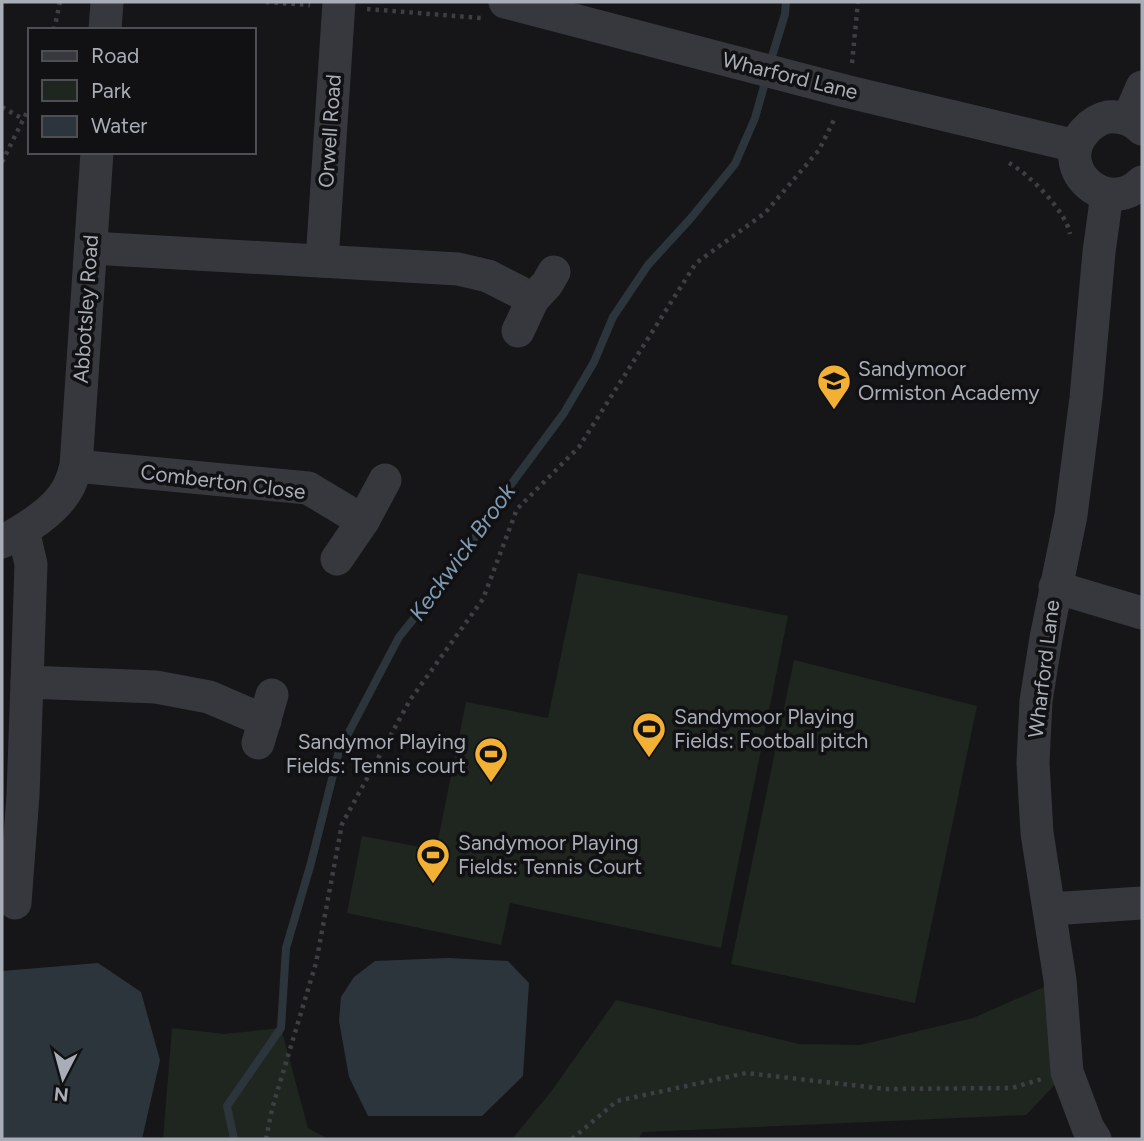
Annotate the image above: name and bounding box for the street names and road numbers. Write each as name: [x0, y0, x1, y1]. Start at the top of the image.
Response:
street label: Wharford Lane: [720, 47, 861, 104]
street label: Orwell Road: [313, 73, 346, 189]
street label: Abbotsley Road: [68, 234, 103, 384]
street label: Comberton Close: [139, 459, 307, 504]
street label: Wharford Lane: [1023, 598, 1064, 739]

